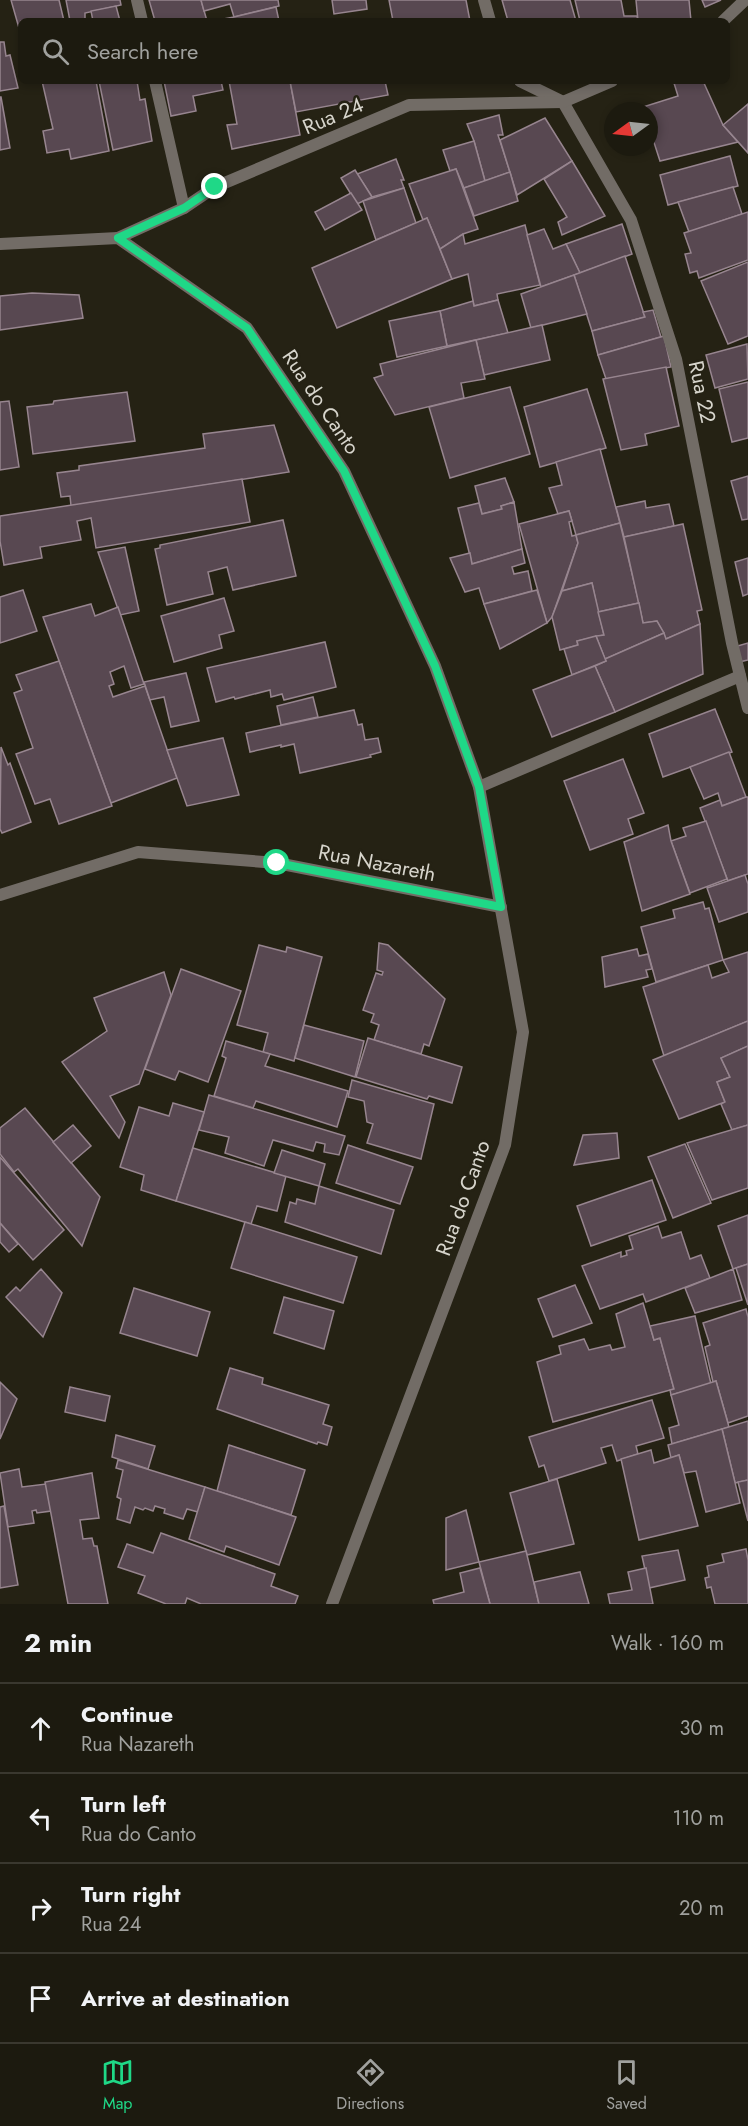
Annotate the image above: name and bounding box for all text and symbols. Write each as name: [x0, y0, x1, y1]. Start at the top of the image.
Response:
search box: [18, 18, 730, 84]
icon: search: [39, 35, 72, 68]
text: Search here: [87, 35, 198, 67]
street label: Rua 24: [298, 90, 368, 142]
north arrow: [604, 102, 658, 156]
route end: [201, 173, 227, 199]
street label: Rua do Canto: [275, 343, 367, 461]
street label: Rua 22: [681, 358, 723, 426]
street label: Rua Nazareth: [316, 837, 438, 889]
route start: [263, 849, 289, 875]
street label: Rua do Canto: [428, 1136, 498, 1260]
text: 2 min: [24, 1624, 92, 1662]
text: Walk · 160 m: [611, 1629, 724, 1658]
text: Continue: [81, 1698, 173, 1730]
icon: ahead: [24, 1712, 57, 1745]
text: 30 m: [679, 1714, 724, 1743]
text: Rua Nazareth: [81, 1730, 194, 1759]
text: Turn left: [81, 1788, 166, 1820]
icon: left: [24, 1802, 57, 1835]
text: 110 m: [672, 1804, 724, 1833]
text: Rua do Canto: [81, 1820, 196, 1849]
text: Turn right: [81, 1878, 181, 1910]
icon: right: [24, 1892, 57, 1925]
text: 20 m: [679, 1894, 724, 1923]
text: Rua 24: [81, 1910, 141, 1939]
icon: arrive: [24, 1982, 57, 2015]
text: Arrive at destination: [81, 1982, 290, 2014]
tab: Map: [101, 2056, 134, 2115]
tab: Directions: [336, 2056, 404, 2115]
tab: Saved: [606, 2056, 647, 2115]

